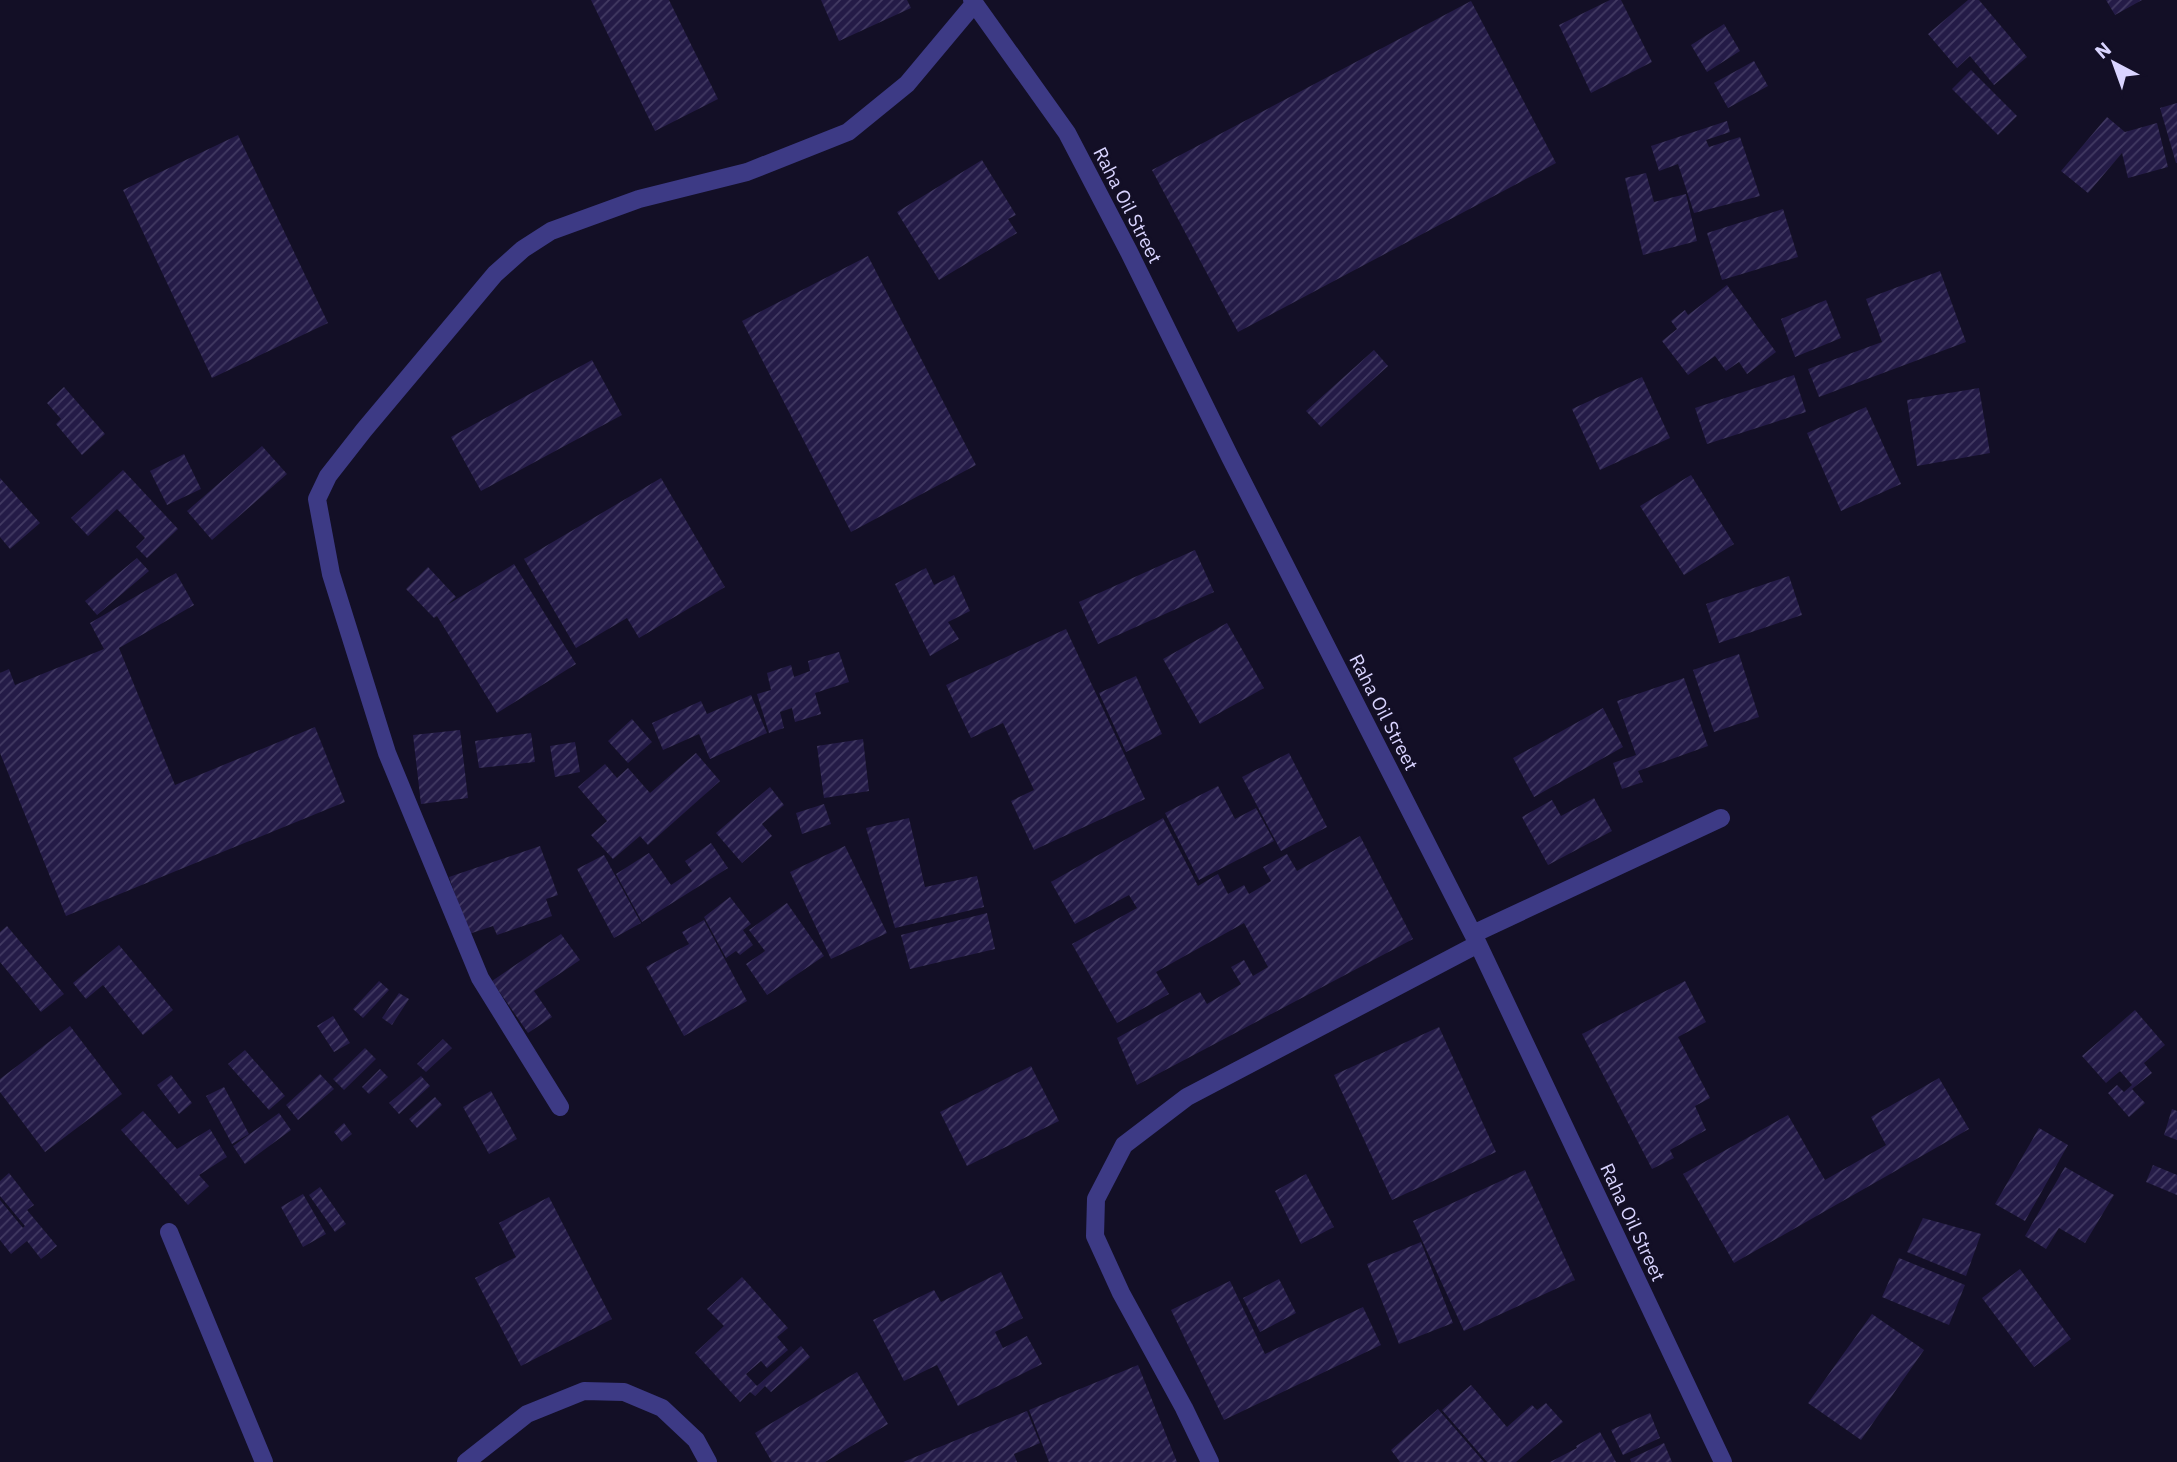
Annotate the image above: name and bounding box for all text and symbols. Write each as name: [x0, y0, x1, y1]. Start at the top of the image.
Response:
north arrow: [2079, 28, 2149, 98]
text: N: [2090, 37, 2116, 64]
street label: Raha Oil Street: [1088, 143, 1168, 267]
street label: Raha Oil Street: [1344, 650, 1424, 774]
street label: Raha Oil Street: [1595, 1159, 1671, 1285]

